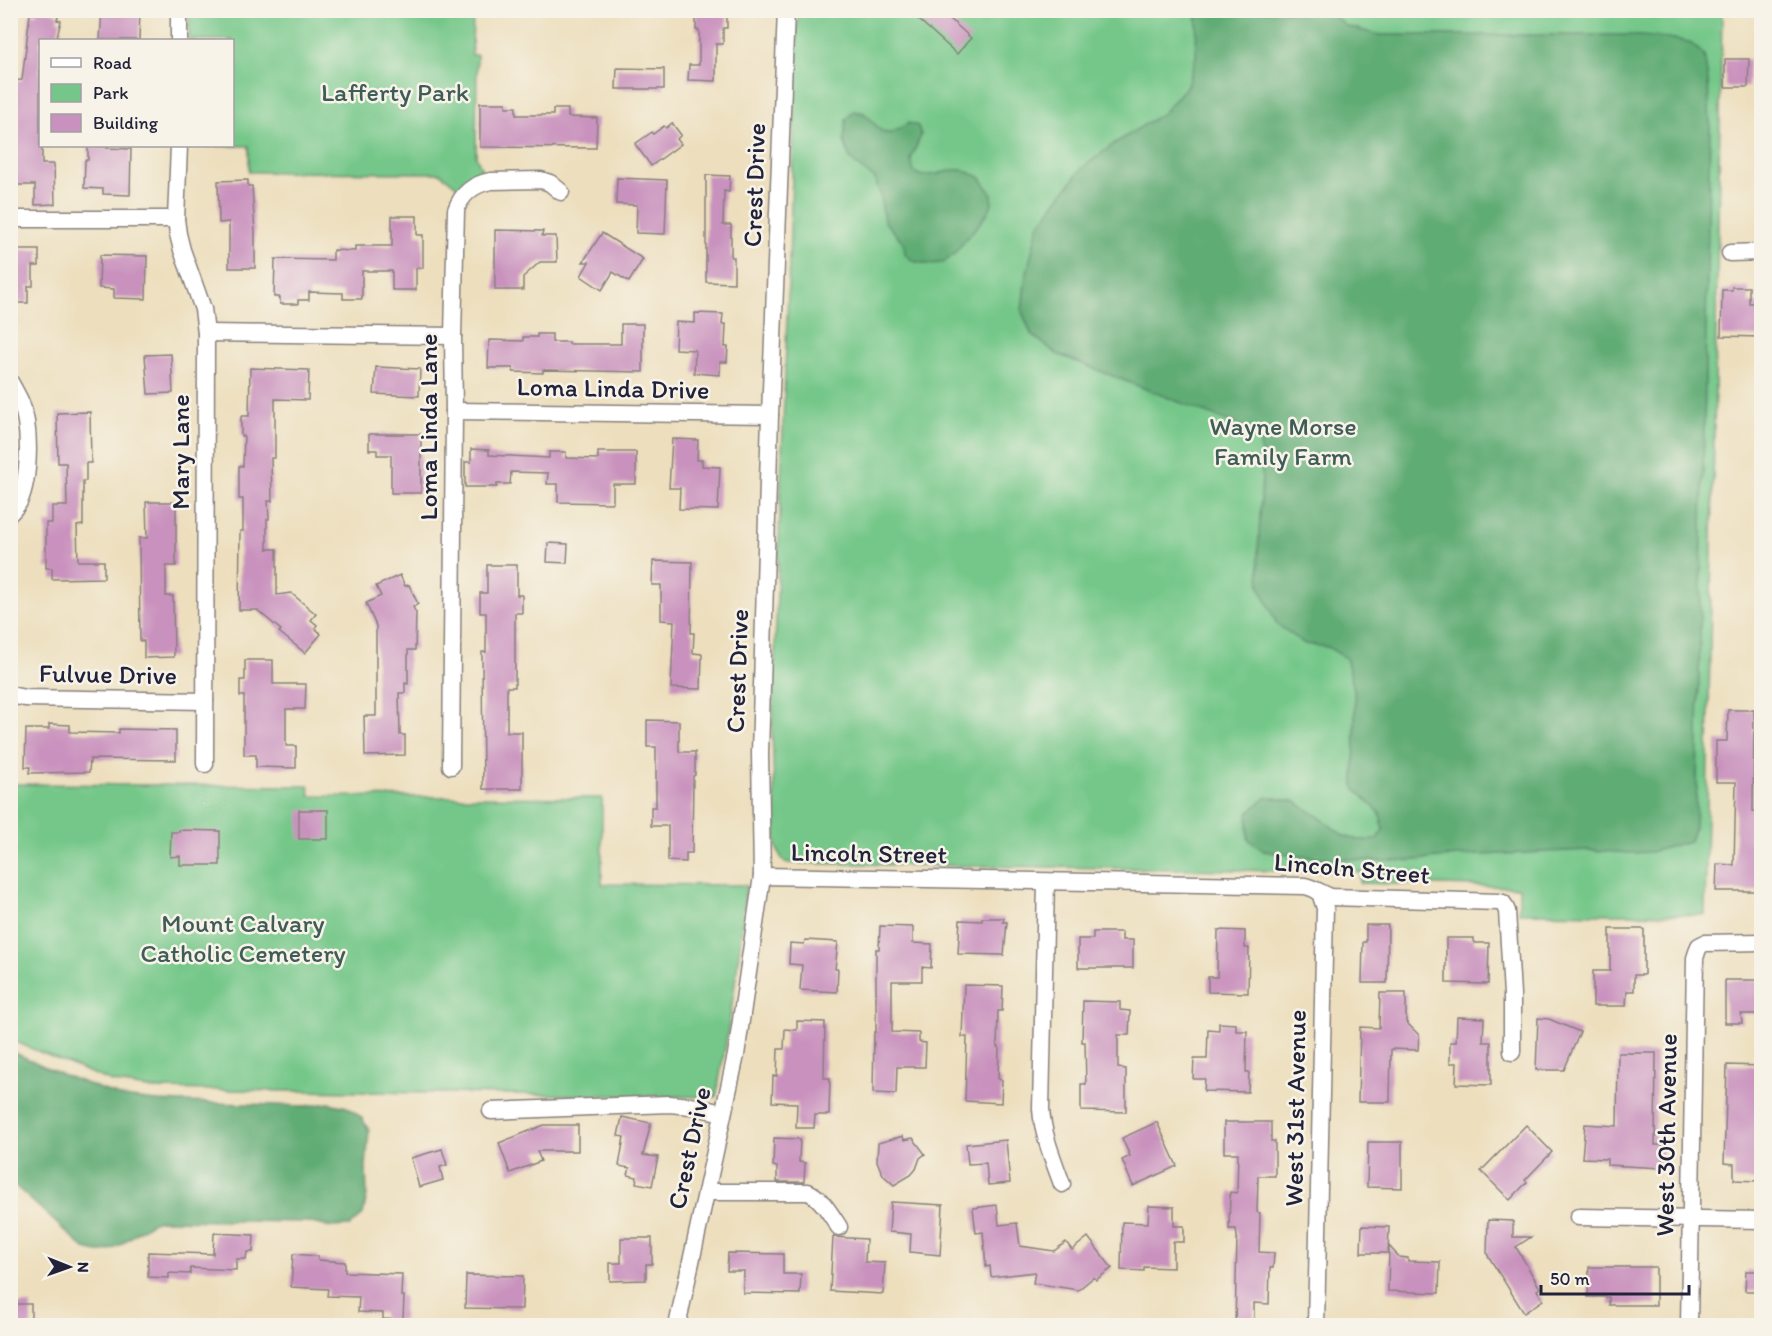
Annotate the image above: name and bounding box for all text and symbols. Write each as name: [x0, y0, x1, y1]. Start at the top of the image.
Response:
legend: [39, 39, 234, 147]
text: Road: [93, 52, 132, 74]
park label: Lafferty Park: [321, 76, 469, 108]
text: Park: [93, 82, 128, 104]
text: Building: [93, 112, 159, 134]
street label: Crest Drive: [736, 122, 772, 248]
street label: Loma Linda Lane: [412, 333, 444, 521]
street label: Loma Linda Drive: [516, 370, 710, 406]
street label: Mary Lane: [164, 394, 196, 510]
park label: Wayne Morse Family Farm: [1209, 410, 1357, 472]
street label: Crest Drive: [719, 608, 755, 734]
street label: Fulvue Drive: [39, 657, 177, 691]
street label: Lincoln Street: [790, 836, 948, 870]
street label: Lincoln Street: [1273, 845, 1432, 891]
park label: Mount Calvary Catholic Cemetery: [140, 907, 346, 969]
street label: West 31st Avenue: [1277, 1009, 1313, 1207]
street label: West 30th Avenue: [1648, 1033, 1684, 1237]
street label: Crest Drive: [660, 1084, 718, 1212]
north arrow: [39, 1237, 99, 1297]
scale bar: [1541, 1258, 1690, 1296]
text: N: [74, 1262, 93, 1273]
text: 50 m: [1550, 1268, 1590, 1290]

